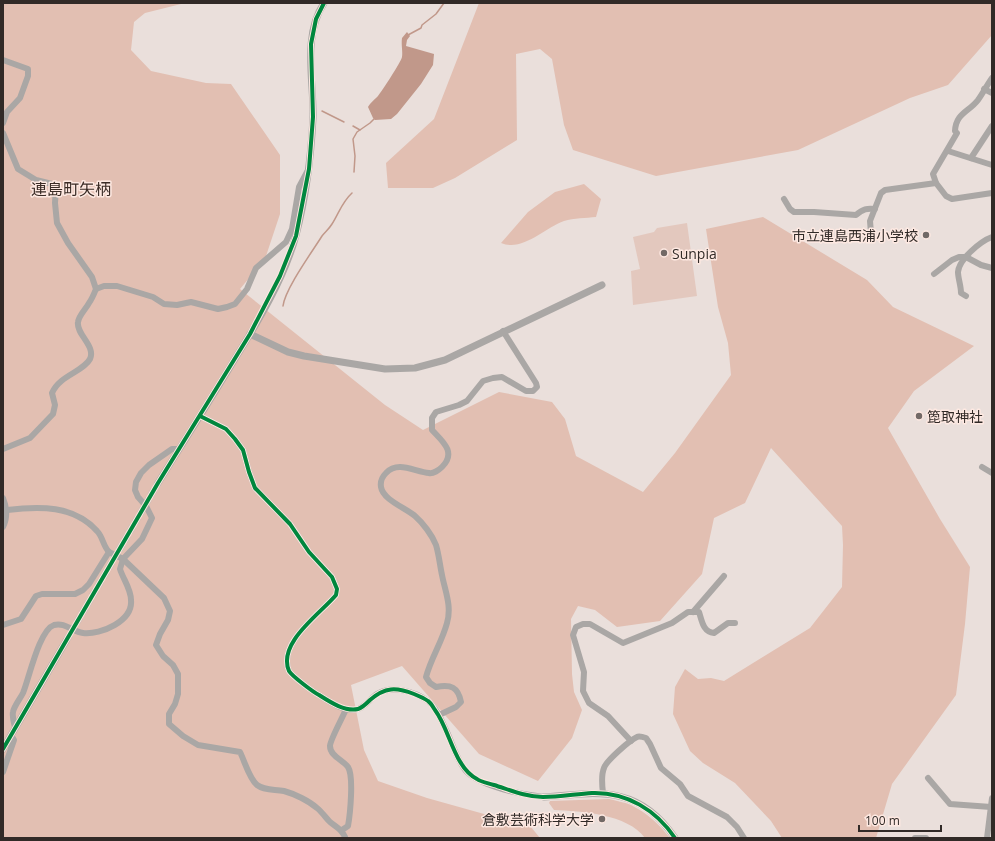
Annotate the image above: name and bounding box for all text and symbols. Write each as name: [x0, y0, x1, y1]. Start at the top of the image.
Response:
district label: 連島町矢柄: [31, 178, 111, 200]
place label: 市立連島西浦小学校: [792, 226, 918, 245]
marker: 市立連島西浦小学校: [921, 230, 931, 240]
place label: Sunpia: [672, 244, 717, 263]
marker: Sunpia: [659, 248, 669, 258]
place label: 箆取神社: [927, 407, 983, 426]
marker: 箆取神社: [914, 411, 924, 421]
scale bar: [859, 807, 941, 833]
place label: 倉敷芸術科学大学: [482, 810, 594, 829]
text: 100 m: [865, 812, 900, 829]
marker: 倉敷芸術科学大学: [597, 814, 607, 824]

